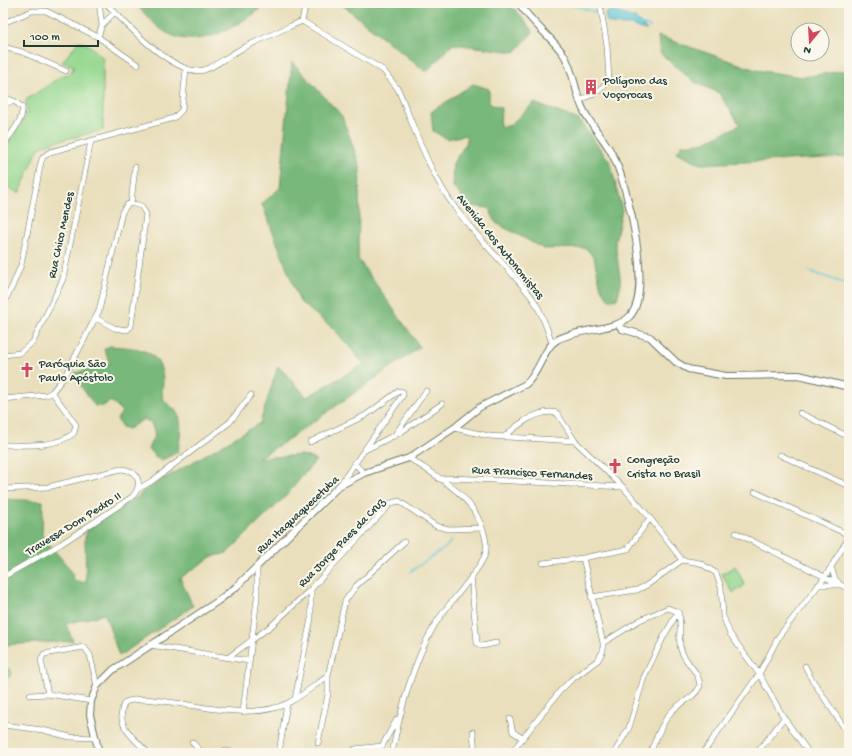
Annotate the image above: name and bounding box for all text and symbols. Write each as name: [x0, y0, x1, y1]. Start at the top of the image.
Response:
scale bar: [24, 22, 98, 48]
north arrow: [790, 22, 830, 62]
text: 100 m: [29, 31, 60, 45]
text: N: [802, 43, 813, 56]
place label: Polígono das Voçorocas: [602, 75, 668, 103]
building icon: Polígono das Voçorocas: [582, 78, 600, 96]
street label: Rua Chico Mendes: [46, 190, 78, 280]
street label: Avenida dos Autonomistas: [453, 192, 547, 303]
place label: Paróquia São Paulo Apóstolo: [38, 358, 113, 386]
church icon: Paróquia São Paulo Apóstolo: [18, 361, 36, 379]
place label: Congreção Crista no Brasil: [627, 454, 701, 482]
church icon: Congreção Crista no Brasil: [606, 457, 624, 475]
street label: Rua Francisco Fernandes: [471, 464, 593, 484]
street label: Rua Itaquaquecetuba: [254, 473, 343, 557]
street label: Travessa Dom Pedro II: [23, 490, 124, 560]
street label: Rua Jorge Paes da Cruz: [296, 495, 389, 591]

